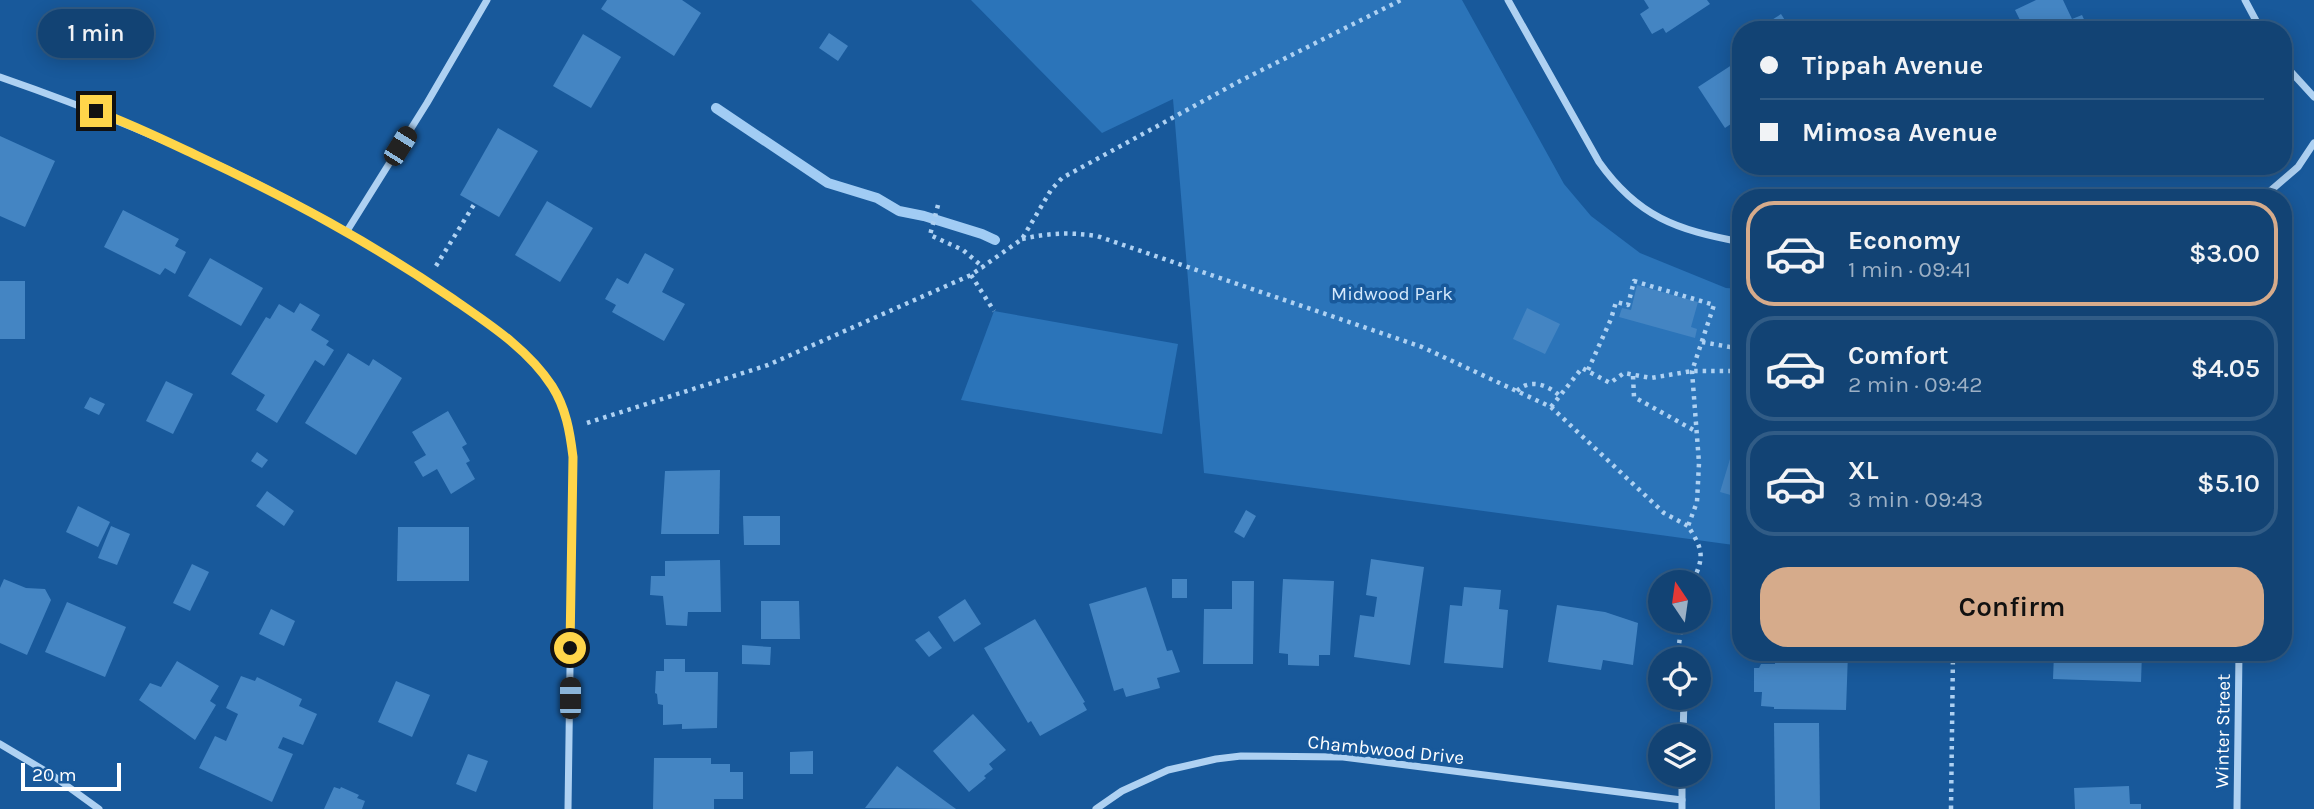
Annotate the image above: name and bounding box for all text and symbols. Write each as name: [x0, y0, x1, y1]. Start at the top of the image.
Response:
callout: 1 min: [38, 10, 154, 58]
text: 1 min: [67, 20, 125, 47]
text: Tippah Avenue: [1802, 50, 1983, 81]
route end: [80, 95, 112, 127]
text: Mimosa Avenue: [1802, 117, 1997, 148]
car: [380, 123, 421, 169]
icon: car: [1764, 222, 1827, 285]
text: Economy: [1848, 225, 1960, 256]
text: $3.00: [2189, 238, 2260, 269]
text: 1 min · 09:41: [1848, 256, 1971, 283]
park label: Midwood Park: [1331, 283, 1453, 305]
icon: car: [1764, 337, 1827, 400]
text: Comfort: [1848, 340, 1949, 371]
text: $4.05: [2191, 353, 2260, 384]
text: 2 min · 09:42: [1848, 371, 1983, 398]
icon: car: [1764, 452, 1827, 515]
text: XL: [1848, 455, 1879, 486]
text: $5.10: [2197, 468, 2260, 499]
text: 3 min · 09:43: [1848, 486, 1983, 513]
button: Confirm: [1760, 567, 2264, 647]
north arrow: [1648, 570, 1712, 634]
map controls: [1648, 570, 1711, 787]
route start: [554, 632, 586, 664]
button: locate: [1648, 647, 1711, 710]
street label: Winter Street: [2211, 674, 2235, 788]
car: [560, 677, 581, 719]
button: layers: [1648, 724, 1711, 787]
street label: Chambwood Drive: [1307, 731, 1465, 769]
scale bar: [21, 760, 121, 792]
text: 20 m: [32, 764, 77, 786]

